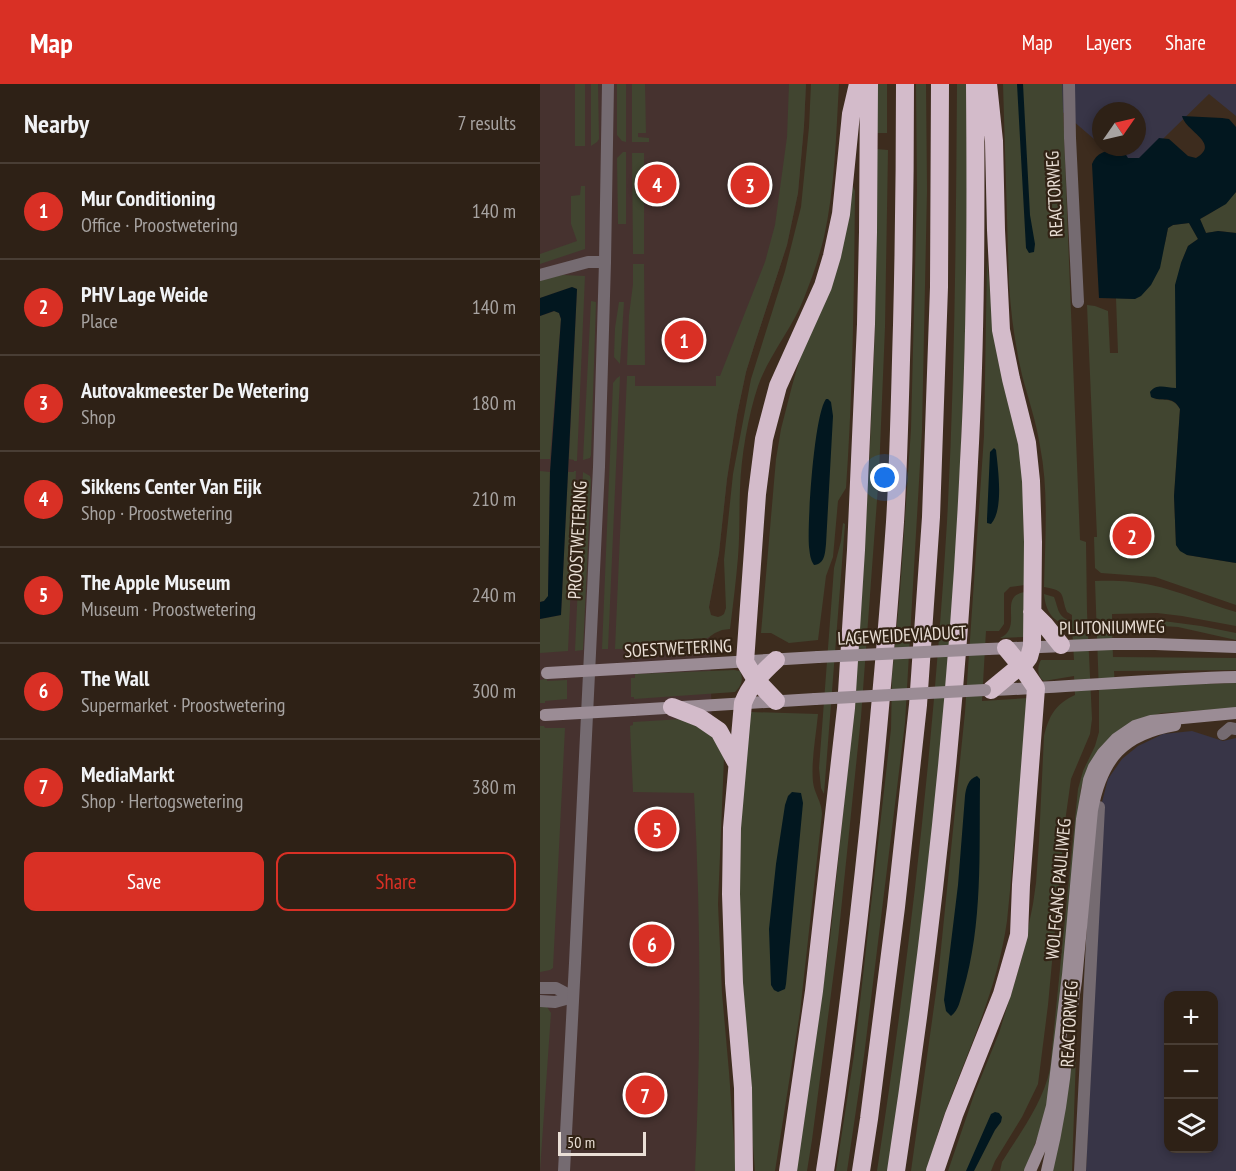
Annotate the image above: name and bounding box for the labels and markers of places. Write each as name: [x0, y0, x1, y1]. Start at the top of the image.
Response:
pin: 4: [638, 162, 676, 206]
pin: 3: [730, 162, 770, 208]
pin: 1: [664, 318, 704, 362]
pin: 2: [1112, 514, 1152, 558]
pin: 5: [638, 806, 676, 852]
pin: 6: [632, 922, 672, 966]
pin: 7: [626, 1072, 664, 1118]

